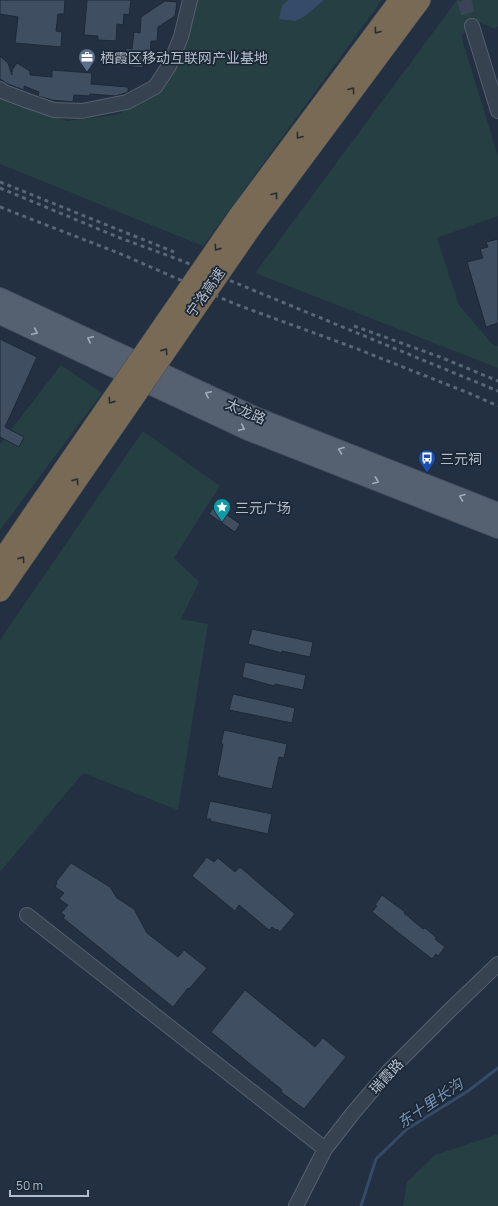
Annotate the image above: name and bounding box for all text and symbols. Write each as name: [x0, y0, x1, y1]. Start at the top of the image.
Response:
one-way arrow: [374, 27, 381, 34]
office icon: 栖霞区移动互联网产业基地: [77, 47, 97, 72]
place label: 栖霞区移动互联网产业基地: [100, 48, 268, 67]
one-way arrow: [348, 88, 355, 95]
one-way arrow: [297, 131, 304, 138]
one-way arrow: [270, 192, 277, 199]
one-way arrow: [214, 244, 222, 251]
street label: 宁洛高速: [181, 264, 229, 320]
one-way arrow: [32, 327, 39, 335]
one-way arrow: [87, 336, 95, 344]
one-way arrow: [160, 348, 167, 355]
one-way arrow: [205, 391, 212, 399]
street label: 太龙路: [223, 394, 269, 428]
one-way arrow: [109, 397, 116, 404]
one-way arrow: [238, 423, 245, 431]
one-way arrow: [337, 446, 344, 454]
bus stop icon: 三元祠: [417, 448, 437, 473]
place label: 三元祠: [440, 449, 482, 468]
one-way arrow: [371, 476, 379, 484]
one-way arrow: [71, 478, 78, 485]
one-way arrow: [458, 494, 465, 502]
place icon: 三元广场: [212, 497, 232, 522]
place label: 三元广场: [235, 498, 291, 517]
one-way arrow: [17, 556, 25, 563]
street label: 瑞霞路: [365, 1054, 407, 1098]
water label: 东十里长沟: [393, 1072, 469, 1133]
scale bar: [10, 1172, 88, 1198]
text: 50 m: [16, 1177, 43, 1194]

